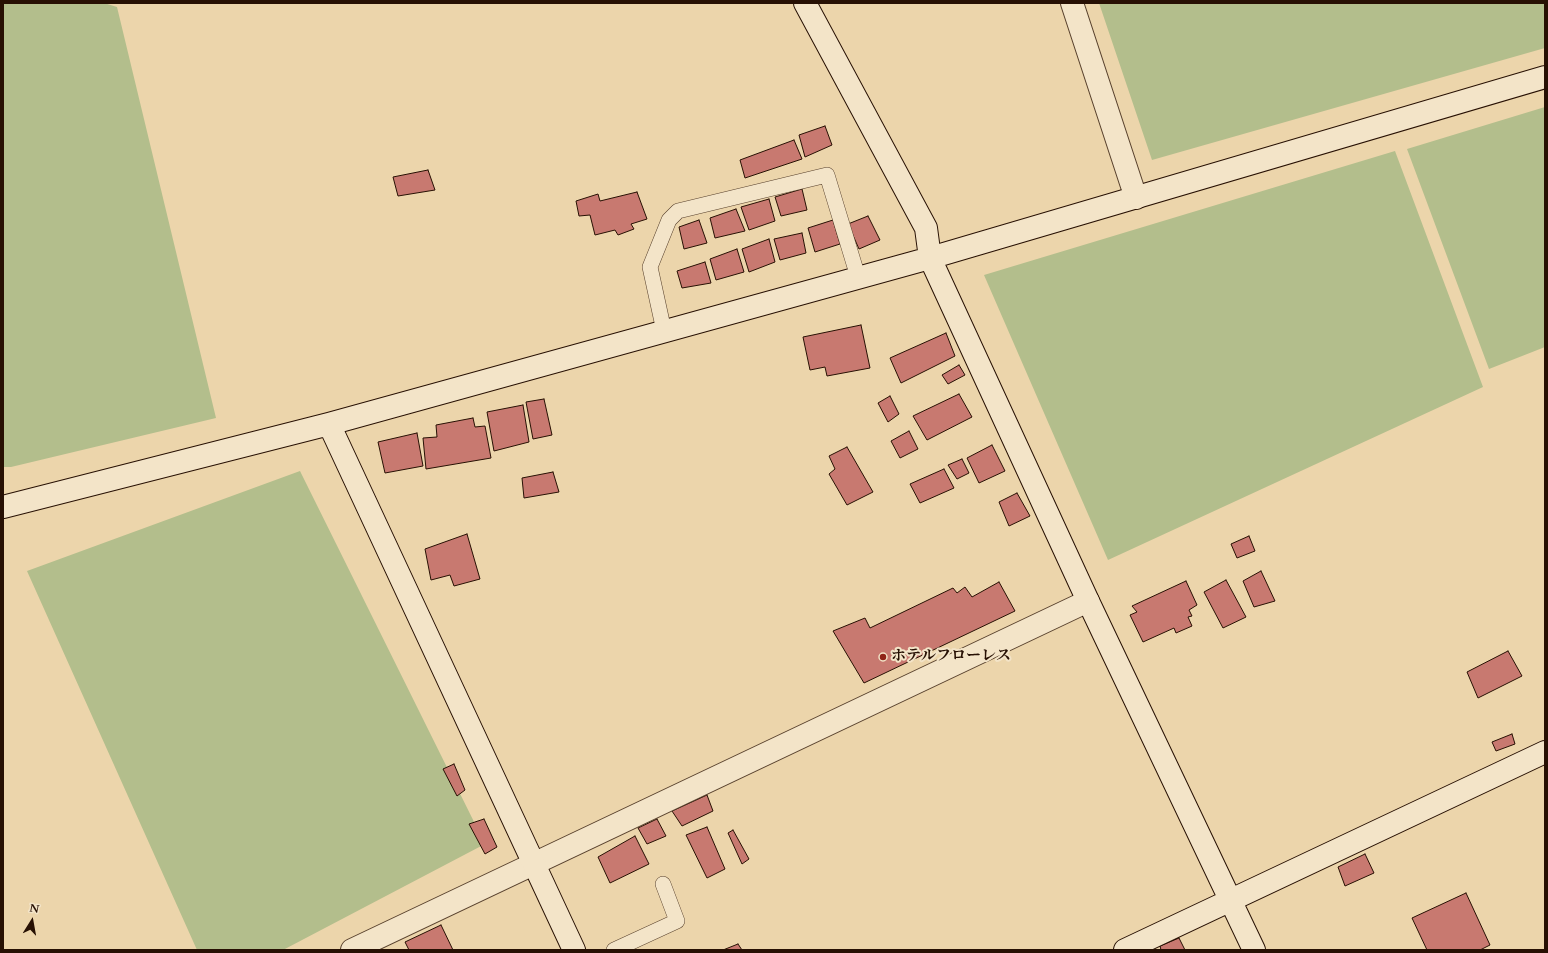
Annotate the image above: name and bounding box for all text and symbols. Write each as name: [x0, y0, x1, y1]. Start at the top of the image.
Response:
place label: ホテルフローレス: [891, 648, 1011, 666]
marker: ホテルフローレス: [878, 652, 888, 662]
text: N: [28, 900, 40, 917]
north arrow: [12, 901, 52, 941]

